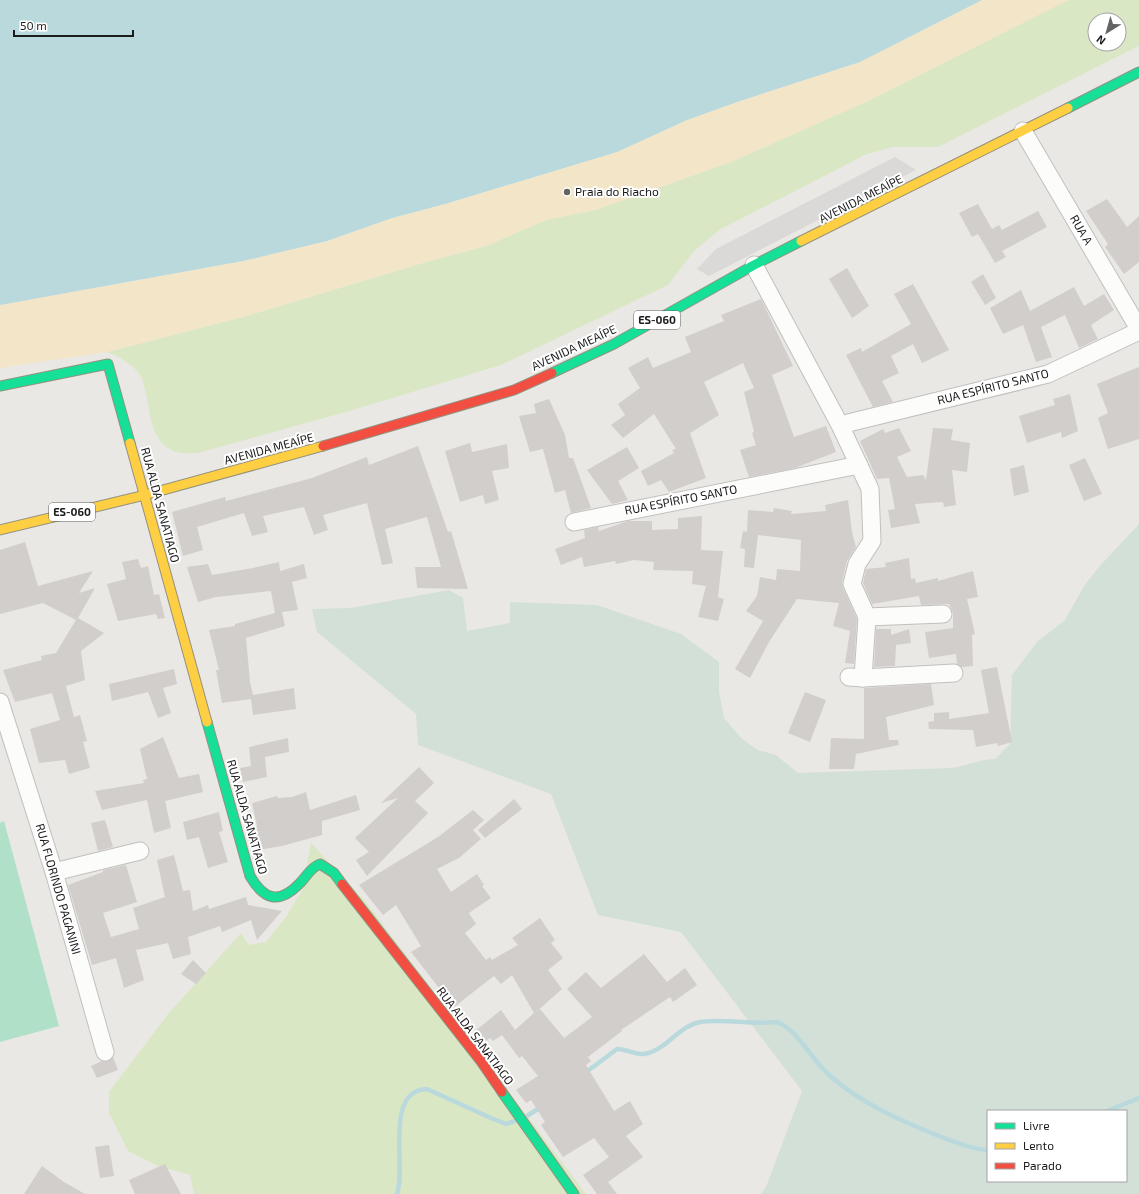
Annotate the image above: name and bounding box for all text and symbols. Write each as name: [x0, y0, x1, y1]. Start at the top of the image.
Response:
scale bar: [14, 12, 133, 38]
north arrow: [1087, 12, 1127, 52]
text: 50 m: [20, 18, 47, 32]
text: N: [1094, 33, 1108, 48]
street label: AVENIDA MEAÍPE: [816, 171, 905, 225]
place label: Praia do Riacho: [575, 184, 659, 198]
marker: Praia do Riacho: [562, 187, 572, 197]
street label: RUA A: [1068, 212, 1096, 247]
road number: ES-060: [634, 311, 680, 329]
street label: AVENIDA MEAÍPE: [529, 321, 619, 373]
street label: RUA ESPÍRITO SANTO: [936, 365, 1050, 407]
street label: AVENIDA MEAÍPE: [222, 429, 315, 467]
street label: RUA ALDA SANATIAGO: [139, 446, 183, 564]
street label: RUA ESPÍRITO SANTO: [623, 481, 738, 517]
road number: ES-060: [49, 503, 95, 521]
street label: RUA ALDA SANATIAGO: [225, 758, 271, 876]
street label: RUA FLORINDO PAGANINI: [34, 822, 84, 956]
street label: RUA ALDA SANATIAGO: [434, 984, 517, 1087]
legend: [987, 1110, 1127, 1182]
text: Livre: [1023, 1118, 1050, 1132]
text: Lento: [1023, 1138, 1054, 1152]
text: Parado: [1023, 1158, 1062, 1172]

